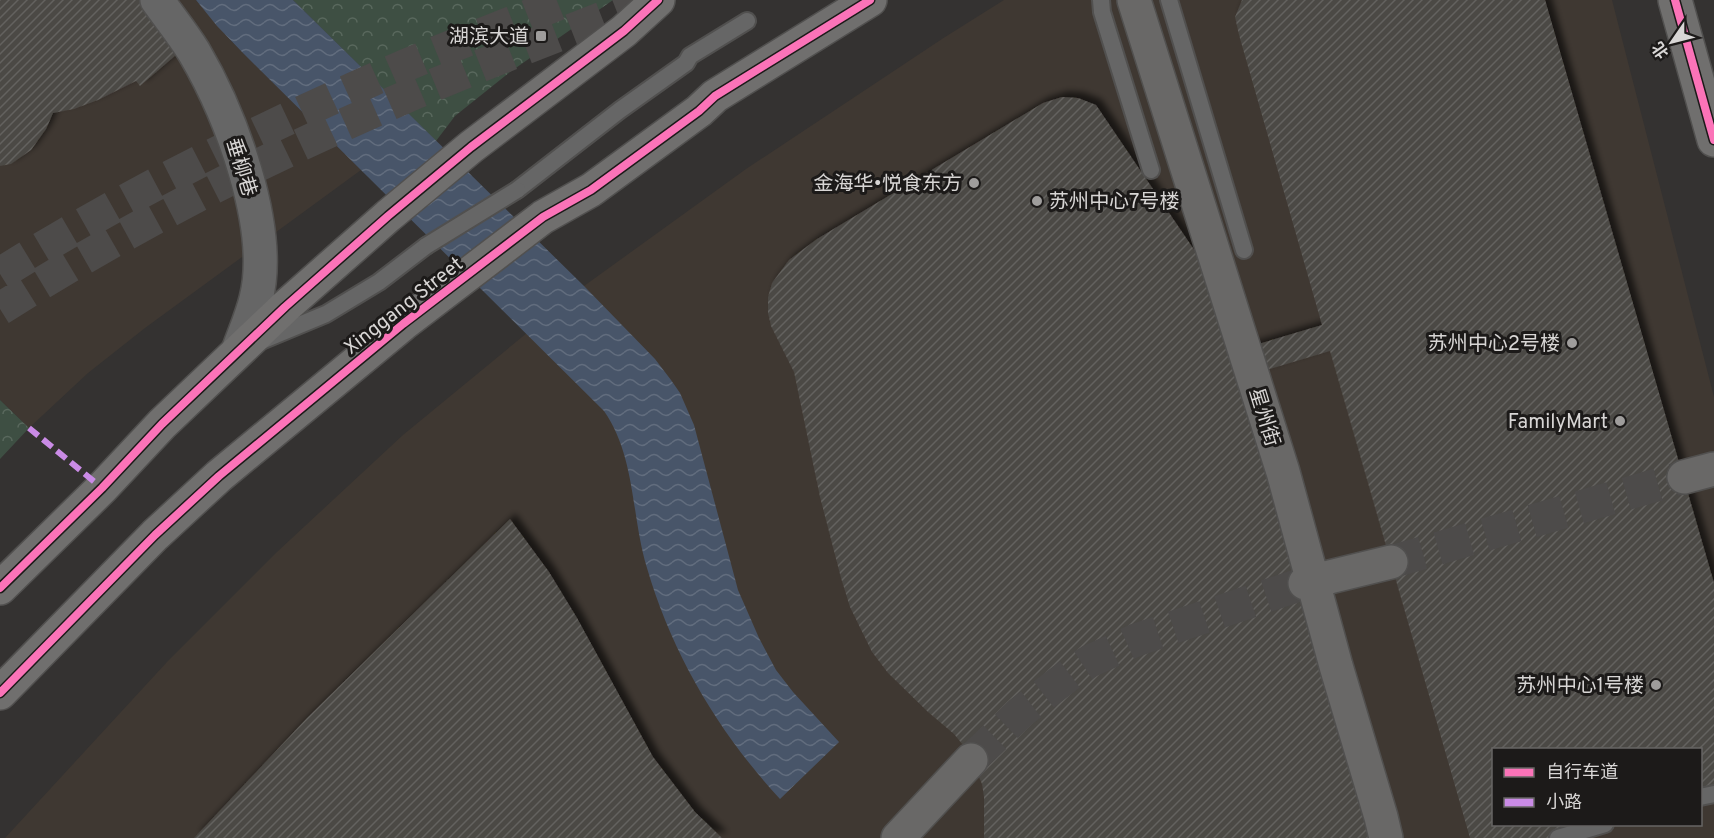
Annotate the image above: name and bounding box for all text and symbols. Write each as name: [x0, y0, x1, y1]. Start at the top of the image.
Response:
north arrow: [1642, 12, 1702, 72]
place label: 湖滨大道: [449, 25, 529, 51]
marker: 湖滨大道: [534, 29, 548, 43]
text: 北: [1649, 37, 1674, 62]
street label: 垂柳巷: [219, 135, 261, 200]
place label: 金海华•悦食东方: [814, 172, 962, 198]
marker: 金海华•悦食东方: [967, 176, 981, 190]
place label: 苏州中心7号楼: [1049, 190, 1179, 216]
marker: 苏州中心7号楼: [1030, 194, 1044, 208]
street label: Xinggang Street: [339, 252, 469, 361]
place label: 苏州中心2号楼: [1428, 332, 1560, 358]
marker: 苏州中心2号楼: [1565, 336, 1579, 350]
street label: 星州街: [1242, 385, 1284, 450]
place label: FamilyMart: [1508, 410, 1608, 436]
marker: FamilyMart: [1613, 414, 1627, 428]
place label: 苏州中心1号楼: [1517, 674, 1644, 700]
marker: 苏州中心1号楼: [1649, 678, 1663, 692]
legend: [1492, 748, 1702, 826]
text: 自行车道: [1546, 762, 1618, 785]
text: 小路: [1546, 792, 1582, 815]

